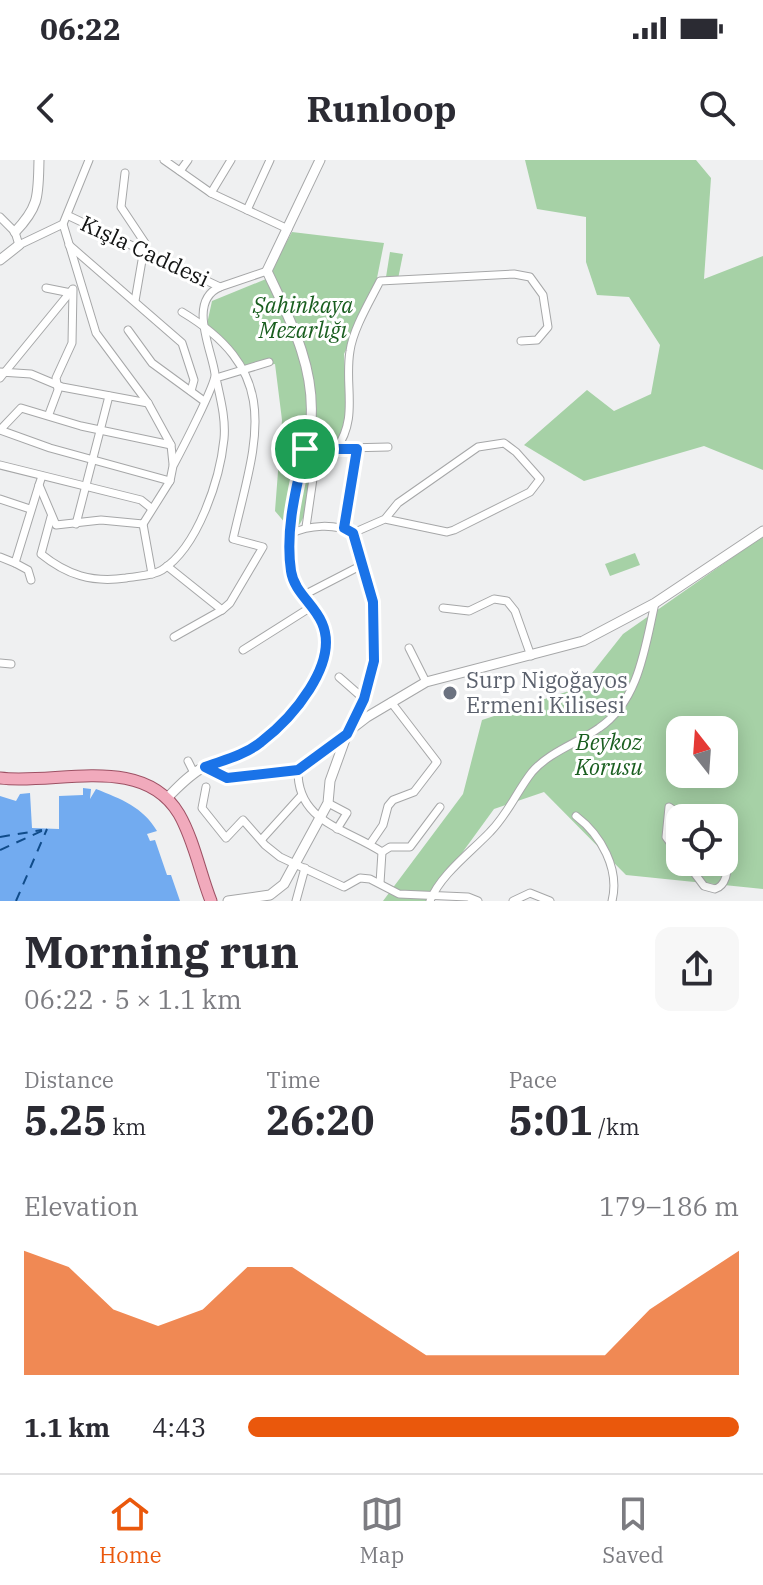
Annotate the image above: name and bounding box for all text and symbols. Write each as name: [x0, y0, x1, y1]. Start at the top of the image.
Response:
text: 06:22: [40, 9, 121, 48]
text: Runloop: [306, 85, 457, 132]
icon: back: [24, 86, 68, 130]
icon: search: [695, 86, 739, 130]
street label: Kışla Caddesi: [76, 208, 214, 293]
park label: Şahinkaya Mezarlığı: [252, 290, 353, 344]
pin: [271, 415, 339, 483]
icon: arrive: [283, 427, 327, 471]
place label: Surp Nigoğayos Ermeni Kilisesi: [466, 665, 628, 719]
marker: Surp Nigoğayos Ermeni Kilisesi: [441, 684, 459, 702]
north arrow: [666, 716, 738, 788]
map controls: [666, 716, 738, 876]
park label: Beykoz Korusu: [574, 727, 643, 781]
button: locate: [666, 804, 738, 876]
text: Morning run: [24, 923, 299, 980]
button: share: [655, 927, 739, 1011]
text: 06:22 · 5 × 1.1 km: [24, 982, 242, 1016]
text: Distance: [24, 1065, 114, 1094]
text: Time: [266, 1065, 320, 1094]
text: Pace: [509, 1065, 557, 1094]
text: 5.25: [24, 1094, 107, 1146]
text: 26:20: [266, 1094, 374, 1146]
text: 5:01: [509, 1094, 593, 1146]
text: km: [107, 1112, 146, 1141]
text: /km: [593, 1112, 640, 1141]
text: Elevation: [24, 1189, 139, 1223]
text: 179–186 m: [599, 1189, 739, 1223]
text: 1.1 km: [24, 1410, 110, 1444]
text: 4:43: [152, 1410, 206, 1444]
tab: Home: [99, 1492, 162, 1569]
tab: Map: [360, 1492, 404, 1569]
tab: Saved: [602, 1492, 664, 1569]

